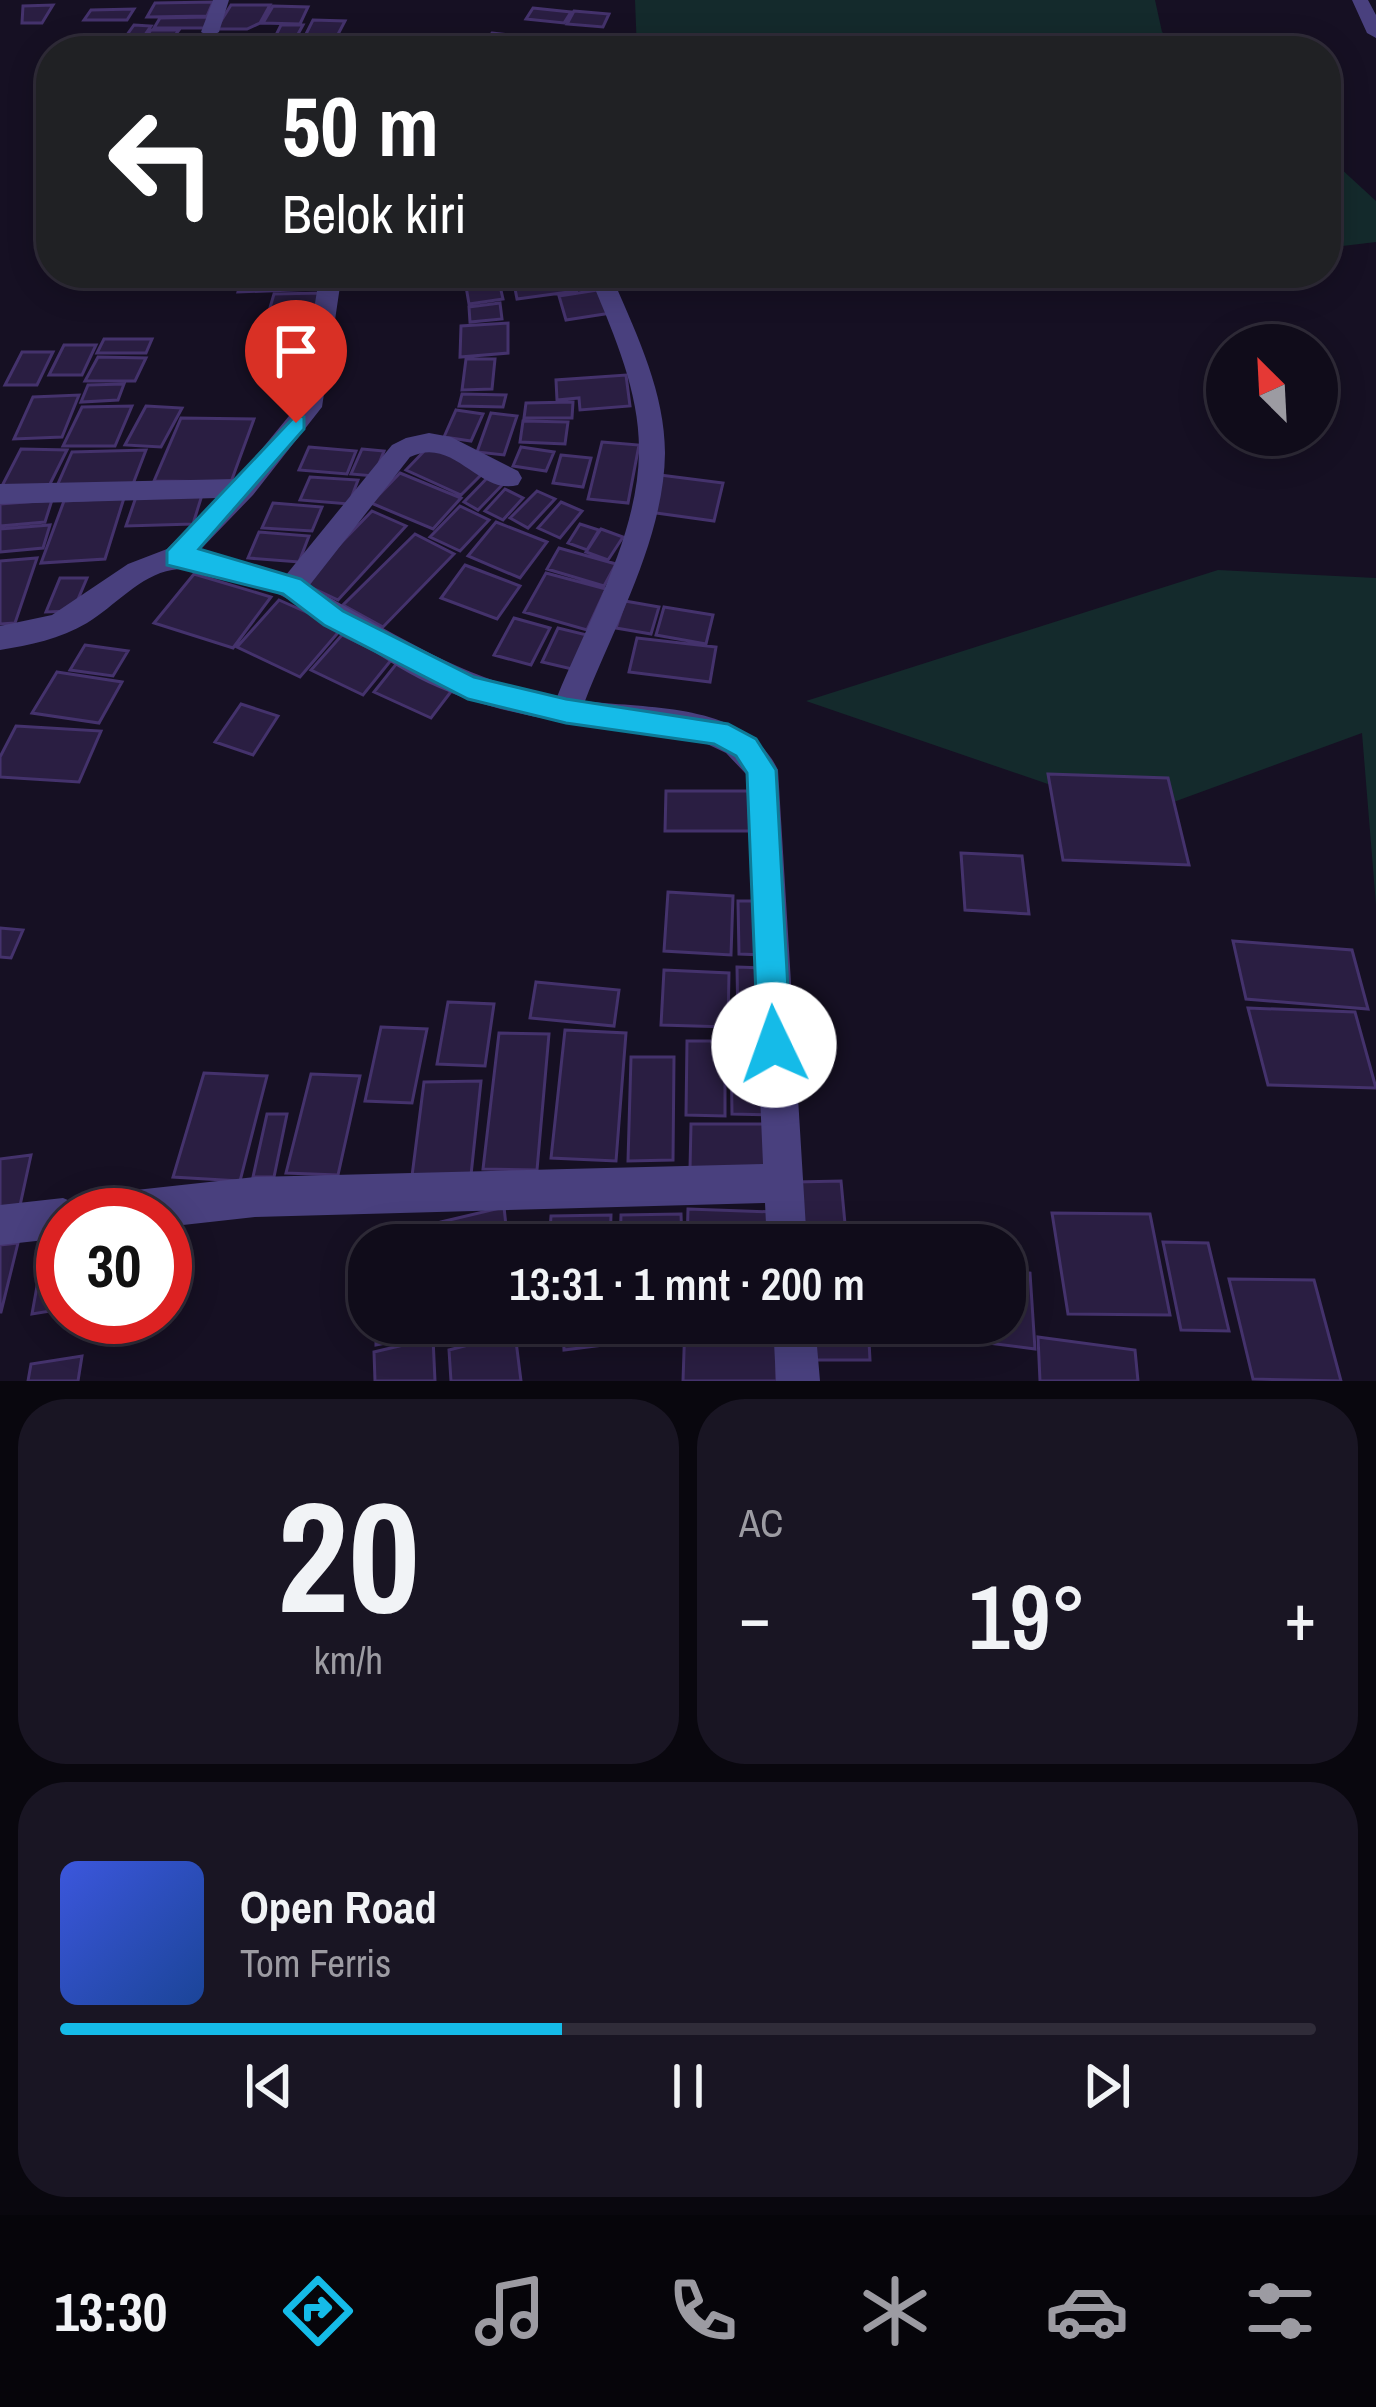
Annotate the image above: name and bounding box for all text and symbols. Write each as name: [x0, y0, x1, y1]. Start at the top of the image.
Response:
text: 50 m: [282, 69, 439, 182]
icon: left: [84, 84, 240, 240]
text: Belok kiri: [282, 177, 467, 250]
pin: [245, 300, 347, 423]
icon: arrive: [263, 318, 329, 384]
north arrow: [1206, 324, 1338, 456]
map controls: [1206, 324, 1338, 456]
position arrow: [711, 982, 837, 1108]
speed limit sign: 30: [36, 1188, 192, 1344]
text: 13:31 · 1 mnt · 200 m: [509, 1253, 865, 1314]
text: 20: [277, 1451, 420, 1661]
text: AC: [739, 1497, 783, 1549]
text: 19°: [968, 1556, 1087, 1677]
text: −: [739, 1572, 771, 1661]
text: +: [1284, 1572, 1316, 1661]
text: km/h: [314, 1634, 383, 1686]
text: Open Road: [240, 1876, 437, 1937]
text: Tom Ferris: [240, 1937, 391, 1989]
icon: previous: [236, 2053, 302, 2119]
icon: pause: [655, 2053, 721, 2119]
icon: next: [1074, 2053, 1140, 2119]
icon: directions: [276, 2269, 360, 2353]
icon: music: [468, 2269, 552, 2353]
icon: phone: [661, 2269, 745, 2353]
icon: climate: [853, 2269, 937, 2353]
icon: car: [1045, 2269, 1129, 2353]
icon: filters: [1238, 2269, 1322, 2353]
text: 13:30: [54, 2275, 167, 2348]

